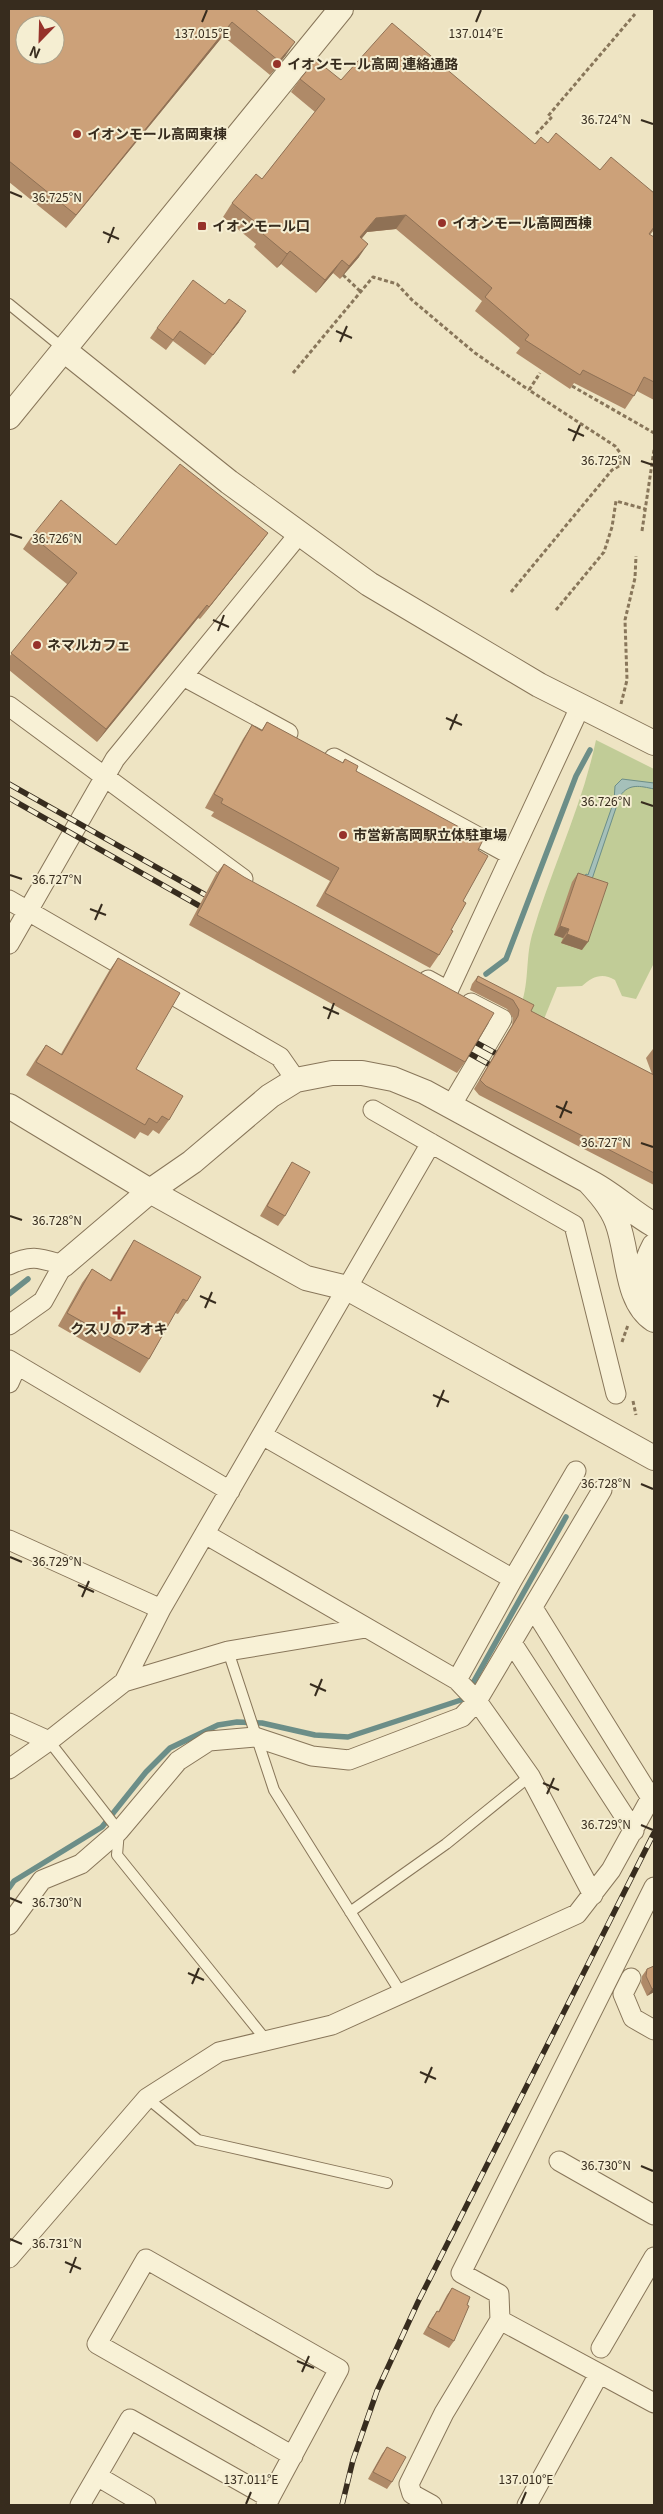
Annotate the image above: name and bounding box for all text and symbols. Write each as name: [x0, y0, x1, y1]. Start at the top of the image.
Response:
north arrow: [15, 15, 65, 65]
text: 137.015°E: [175, 24, 229, 41]
text: 137.014°E: [449, 24, 503, 41]
text: N: [26, 42, 43, 64]
place label: イオンモール高岡 連絡通路: [287, 53, 458, 73]
marker: イオンモール高岡 連絡通路: [271, 58, 283, 70]
text: 36.724°N: [581, 110, 631, 127]
place label: イオンモール高岡東棟: [87, 123, 227, 143]
marker: イオンモール高岡東棟: [71, 128, 83, 140]
text: 36.725°N: [32, 188, 82, 205]
place label: イオンモール高岡西棟: [452, 212, 592, 232]
place label: イオンモール口: [212, 215, 310, 235]
marker: イオンモール高岡西棟: [436, 217, 448, 229]
marker: イオンモール口: [196, 220, 208, 232]
text: 36.725°N: [581, 451, 631, 468]
text: 36.726°N: [32, 529, 82, 546]
place label: ネマルカフェ: [47, 634, 131, 654]
marker: ネマルカフェ: [31, 639, 43, 651]
text: 36.726°N: [581, 792, 631, 809]
place label: 市営新高岡駅立体駐車場: [353, 824, 507, 844]
marker: 市営新高岡駅立体駐車場: [337, 829, 349, 841]
text: 36.727°N: [32, 870, 82, 887]
text: 36.727°N: [581, 1133, 631, 1150]
text: 36.728°N: [32, 1211, 82, 1228]
marker: クスリのアオキ: [113, 1307, 125, 1319]
place label: クスリのアオキ: [70, 1318, 168, 1338]
text: 36.728°N: [581, 1474, 631, 1491]
text: 36.729°N: [32, 1552, 82, 1569]
text: 36.729°N: [581, 1815, 631, 1832]
text: 36.730°N: [32, 1893, 82, 1910]
text: 36.730°N: [581, 2156, 631, 2173]
text: 36.731°N: [32, 2234, 82, 2251]
text: 137.011°E: [224, 2470, 278, 2487]
text: 137.010°E: [499, 2470, 553, 2487]

